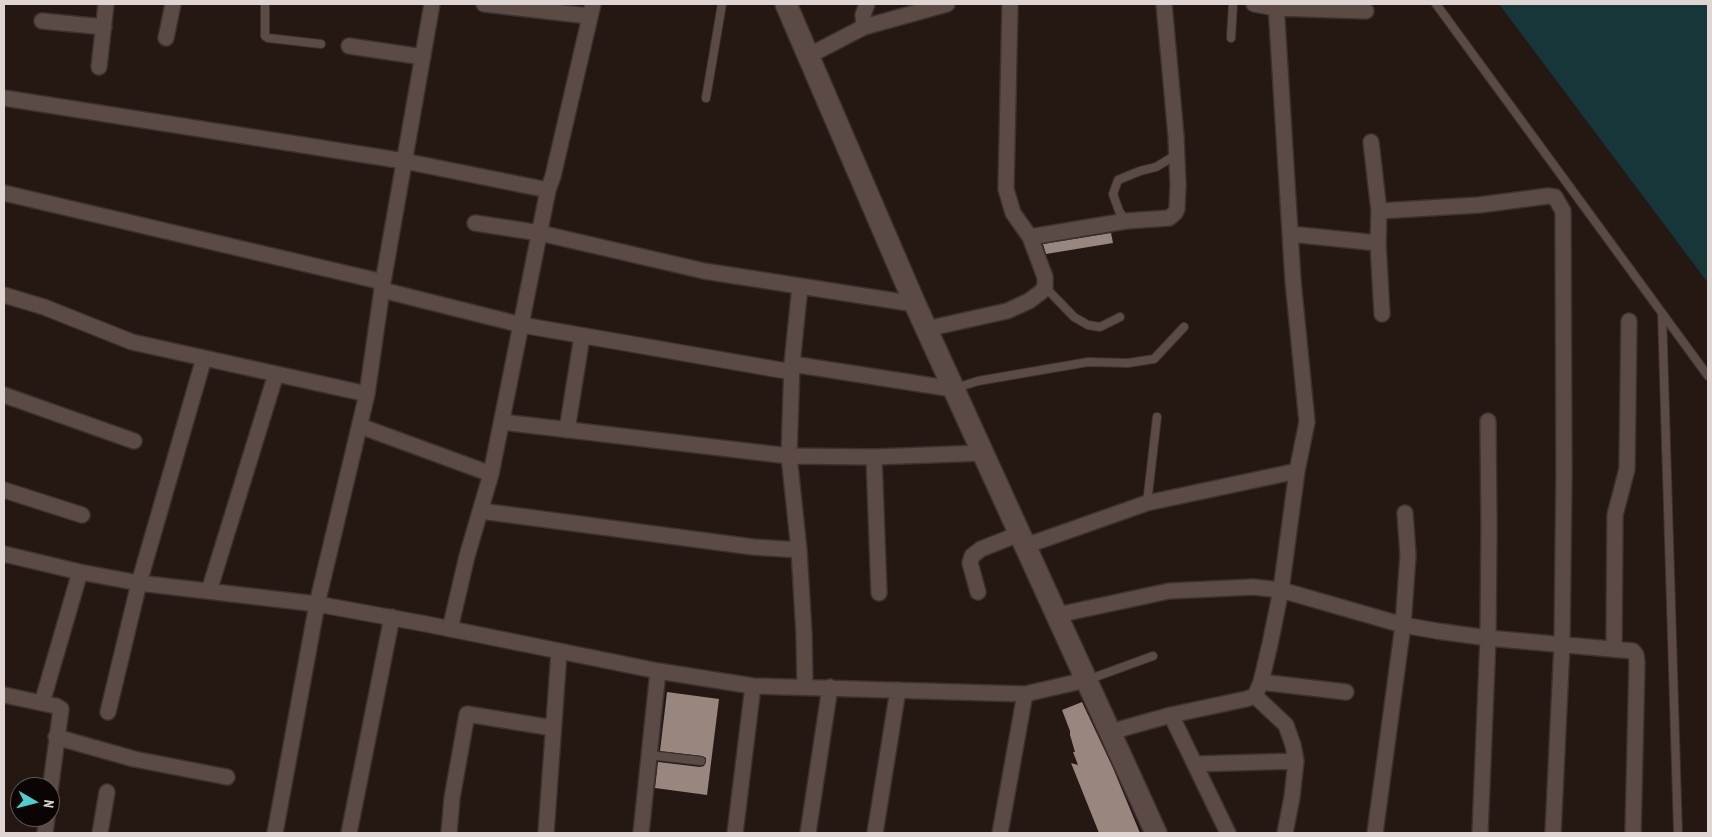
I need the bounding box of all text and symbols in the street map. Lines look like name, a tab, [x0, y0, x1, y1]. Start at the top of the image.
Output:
north arrow	[10, 777, 60, 827]
text: N	[39, 799, 58, 809]

